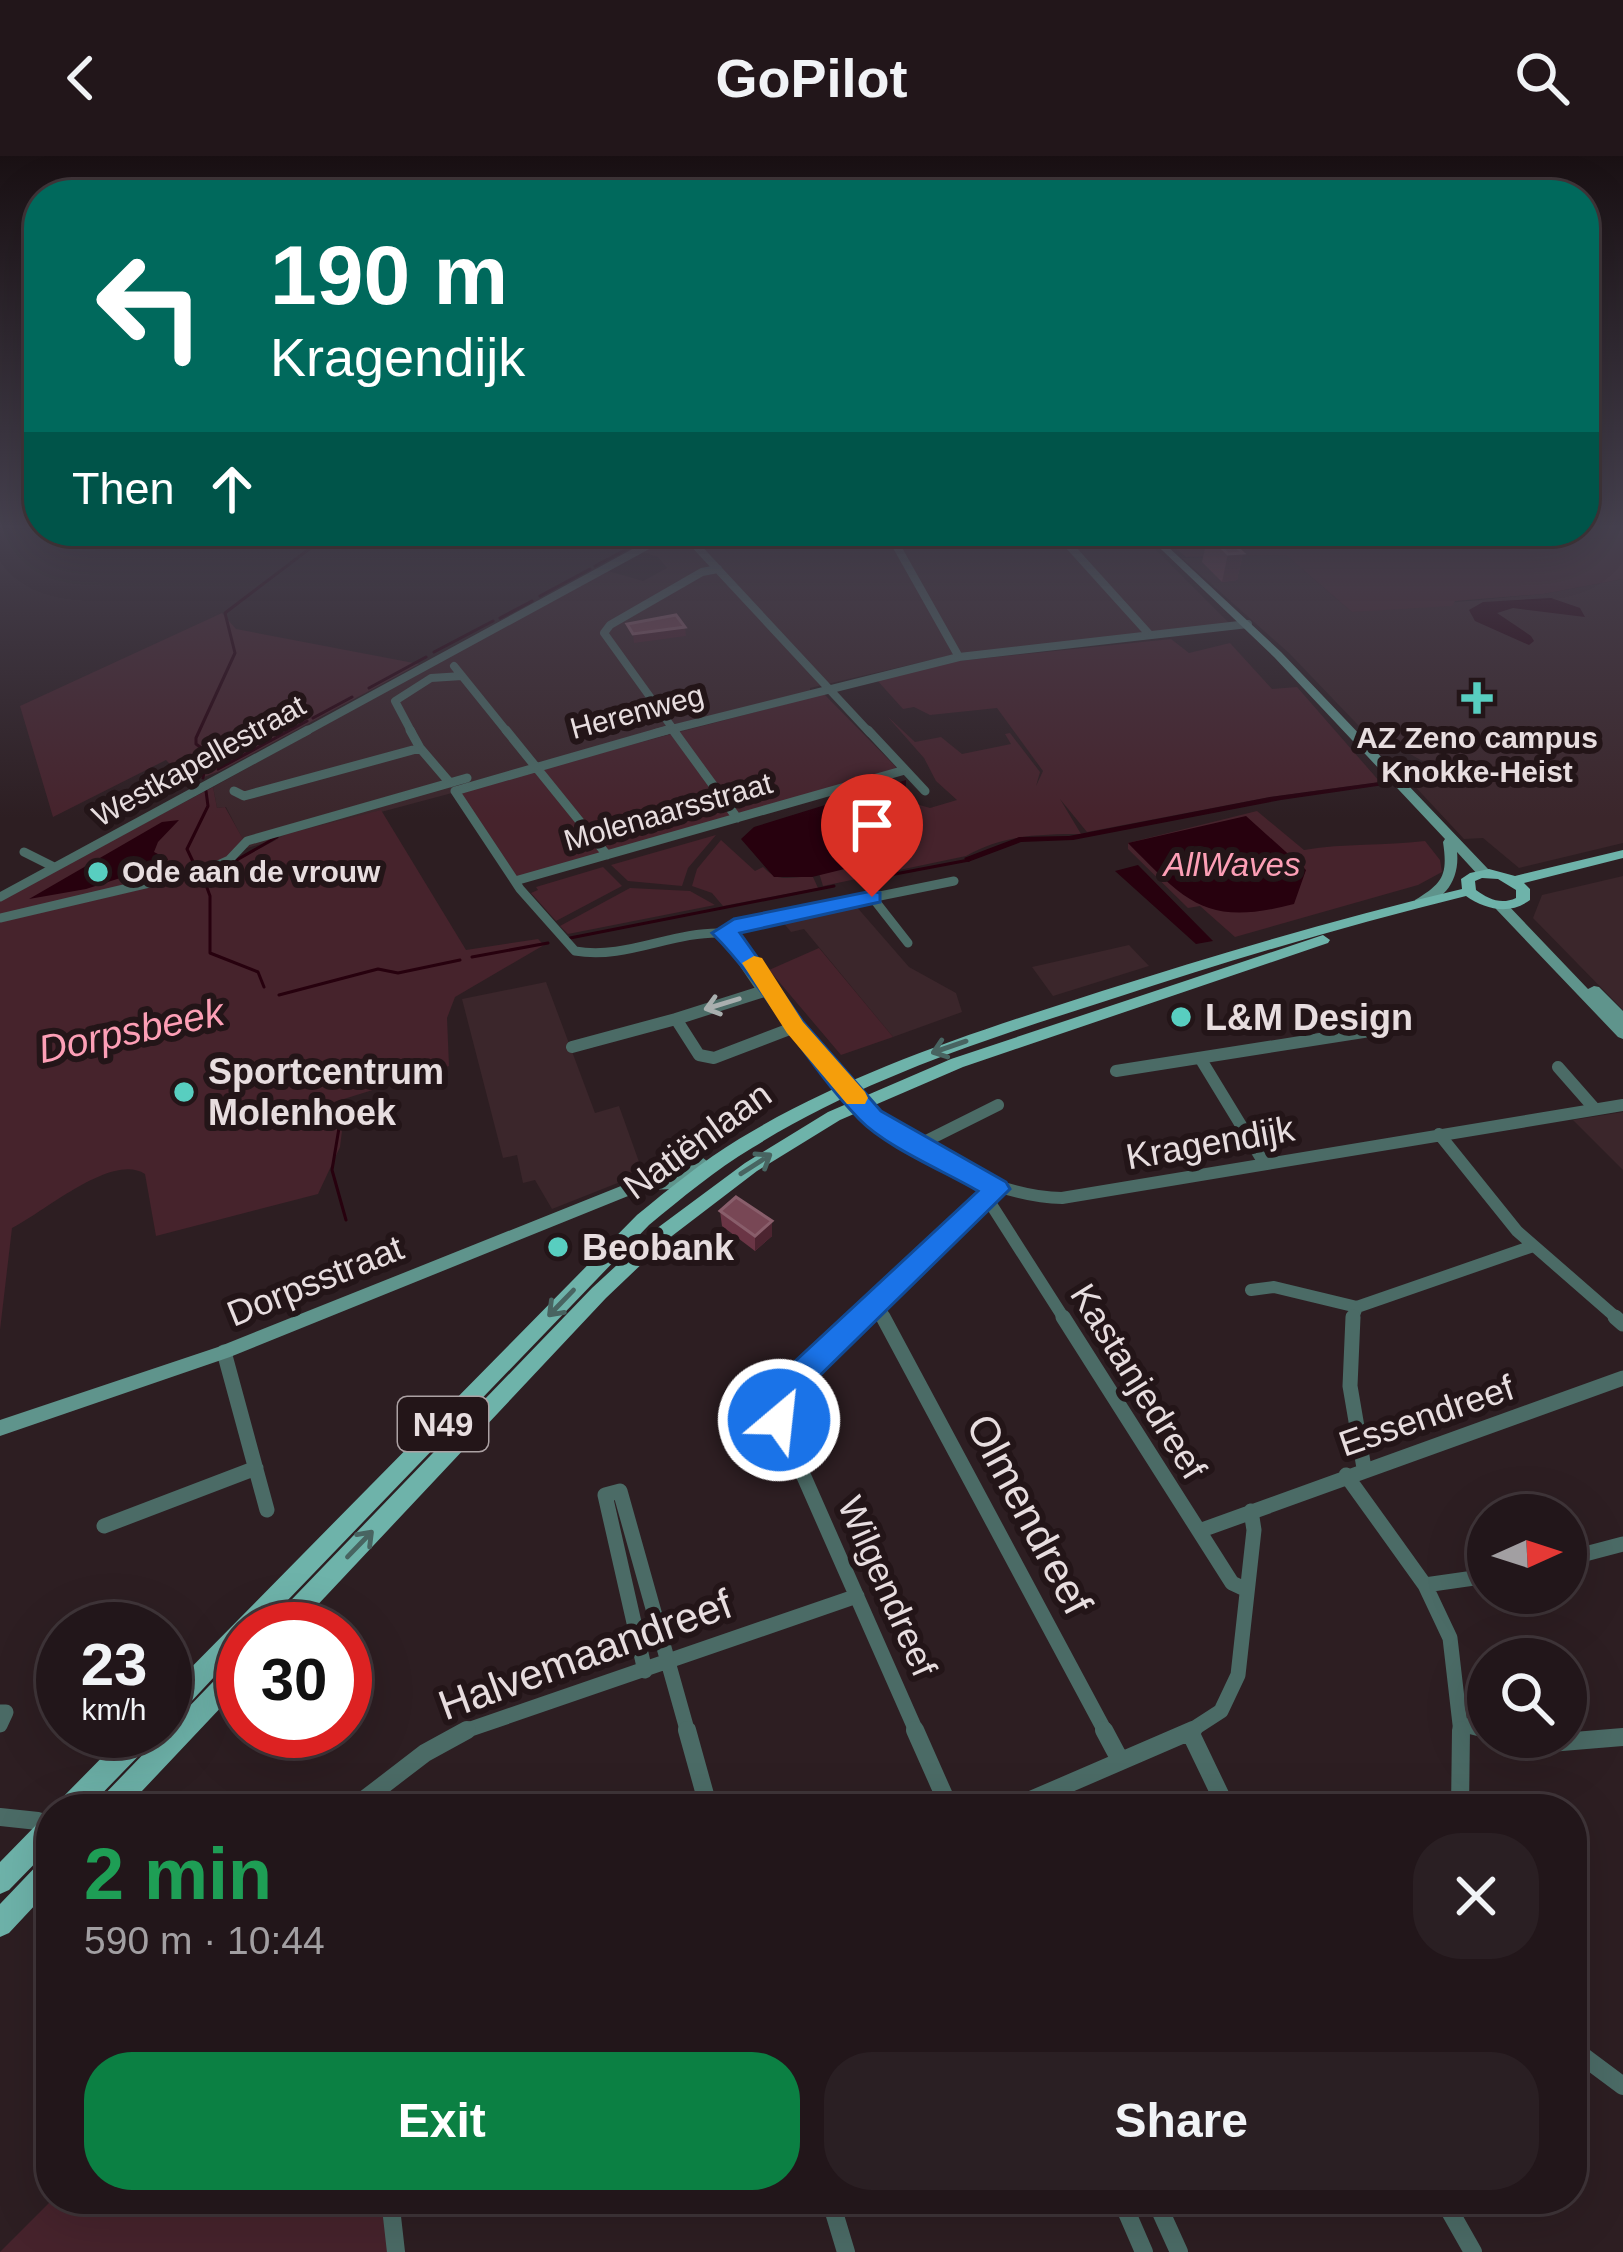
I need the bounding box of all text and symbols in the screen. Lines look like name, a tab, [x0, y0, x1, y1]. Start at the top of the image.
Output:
icon: back	[48, 45, 114, 111]
icon: search	[1509, 45, 1575, 111]
text: GoPilot	[716, 48, 907, 108]
icon: left	[72, 228, 228, 384]
text: 190 m	[270, 228, 508, 322]
text: Kragendijk	[270, 327, 525, 387]
icon: ahead	[199, 456, 265, 522]
text: Then	[72, 463, 175, 514]
street label: Herenweg	[567, 678, 707, 745]
marker: AZ Zeno campus Knokke-Heist	[1461, 682, 1493, 714]
street label: Westkapellestraat	[87, 688, 311, 833]
place label: AZ Zeno campus Knokke-Heist	[1356, 721, 1598, 788]
street label: Molenaarsstraat	[560, 766, 776, 857]
pin	[821, 774, 923, 897]
icon: arrive	[839, 792, 905, 858]
water label: AllWaves	[1162, 846, 1300, 883]
place label: Ode aan de vrouw	[122, 855, 381, 888]
marker: Ode aan de vrouw	[85, 859, 111, 885]
water label: Dorpsbeek	[34, 989, 230, 1071]
one-way arrow	[704, 995, 742, 1017]
place label: L&M Design	[1205, 997, 1413, 1038]
marker: L&M Design	[1168, 1004, 1194, 1030]
one-way arrow	[931, 1038, 968, 1059]
place label: Sportcentrum Molenhoek	[208, 1051, 444, 1133]
street label: Natiënlaan	[616, 1073, 779, 1208]
marker: Sportcentrum Molenhoek	[171, 1079, 197, 1105]
street label: Kragendijk	[1123, 1107, 1298, 1177]
one-way arrow	[739, 1152, 773, 1177]
street label: Dorpsstraat	[221, 1227, 409, 1334]
place label: Beobank	[582, 1227, 735, 1268]
marker: Beobank	[545, 1234, 571, 1260]
street label: Kastanjedreef	[1062, 1276, 1215, 1487]
one-way arrow	[547, 1288, 575, 1317]
position arrow	[716, 1357, 842, 1483]
street label: Essendreef	[1333, 1366, 1520, 1465]
road number: N49	[398, 1397, 488, 1451]
street label: Olmendreef	[957, 1406, 1102, 1622]
street label: Wilgendreef	[830, 1490, 946, 1683]
north arrow	[1467, 1494, 1587, 1614]
map controls	[1467, 1494, 1587, 1758]
one-way arrow	[345, 1530, 373, 1559]
street label: Halvemaandreef	[432, 1580, 738, 1729]
speed limit sign: 30	[216, 1602, 372, 1758]
text: 23	[81, 1631, 147, 1698]
button: search	[1467, 1638, 1587, 1758]
text: km/h	[81, 1693, 147, 1726]
button: close	[1413, 1833, 1539, 1959]
text: 2 min	[84, 1834, 272, 1914]
text: 590 m · 10:44	[84, 1919, 325, 1962]
button: Exit	[84, 2052, 800, 2190]
button: Share	[824, 2052, 1539, 2190]

